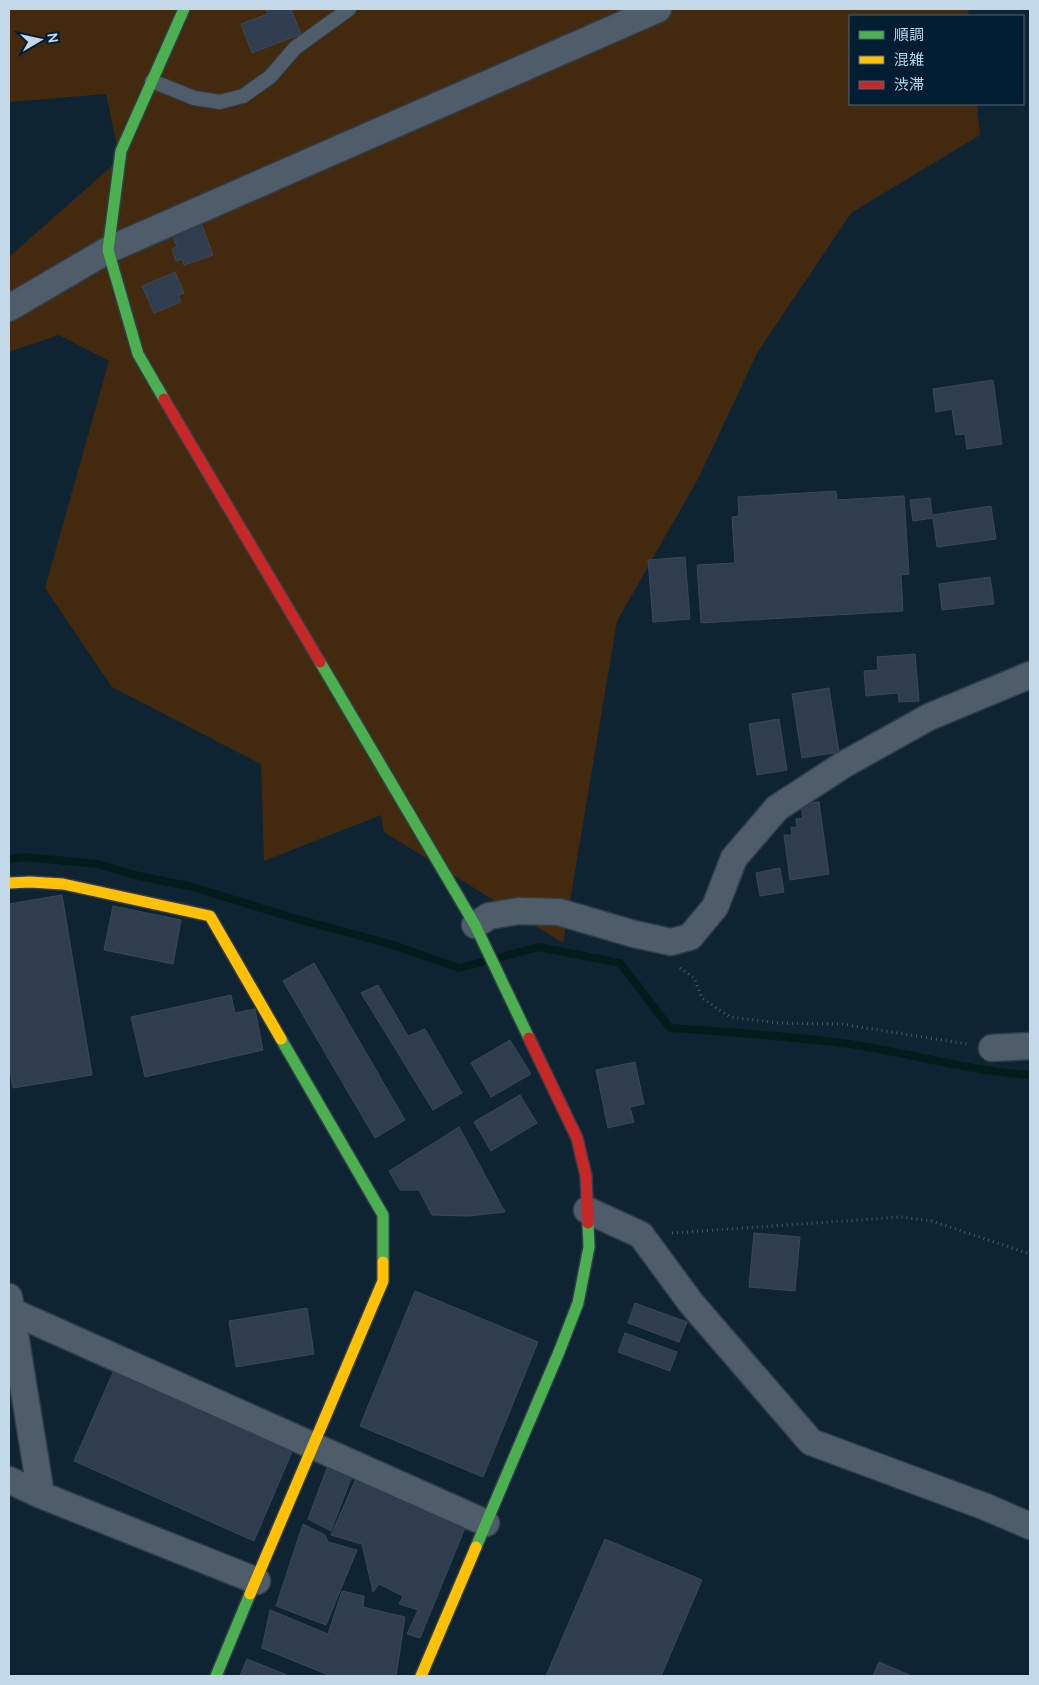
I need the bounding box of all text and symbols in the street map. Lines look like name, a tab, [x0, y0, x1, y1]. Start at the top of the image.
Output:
north arrow	[15, 15, 65, 65]
legend	[849, 15, 1024, 105]
text: 順調	[894, 26, 924, 44]
text: N	[43, 32, 63, 44]
text: 混雑	[894, 51, 924, 69]
text: 渋滞	[894, 76, 924, 94]

